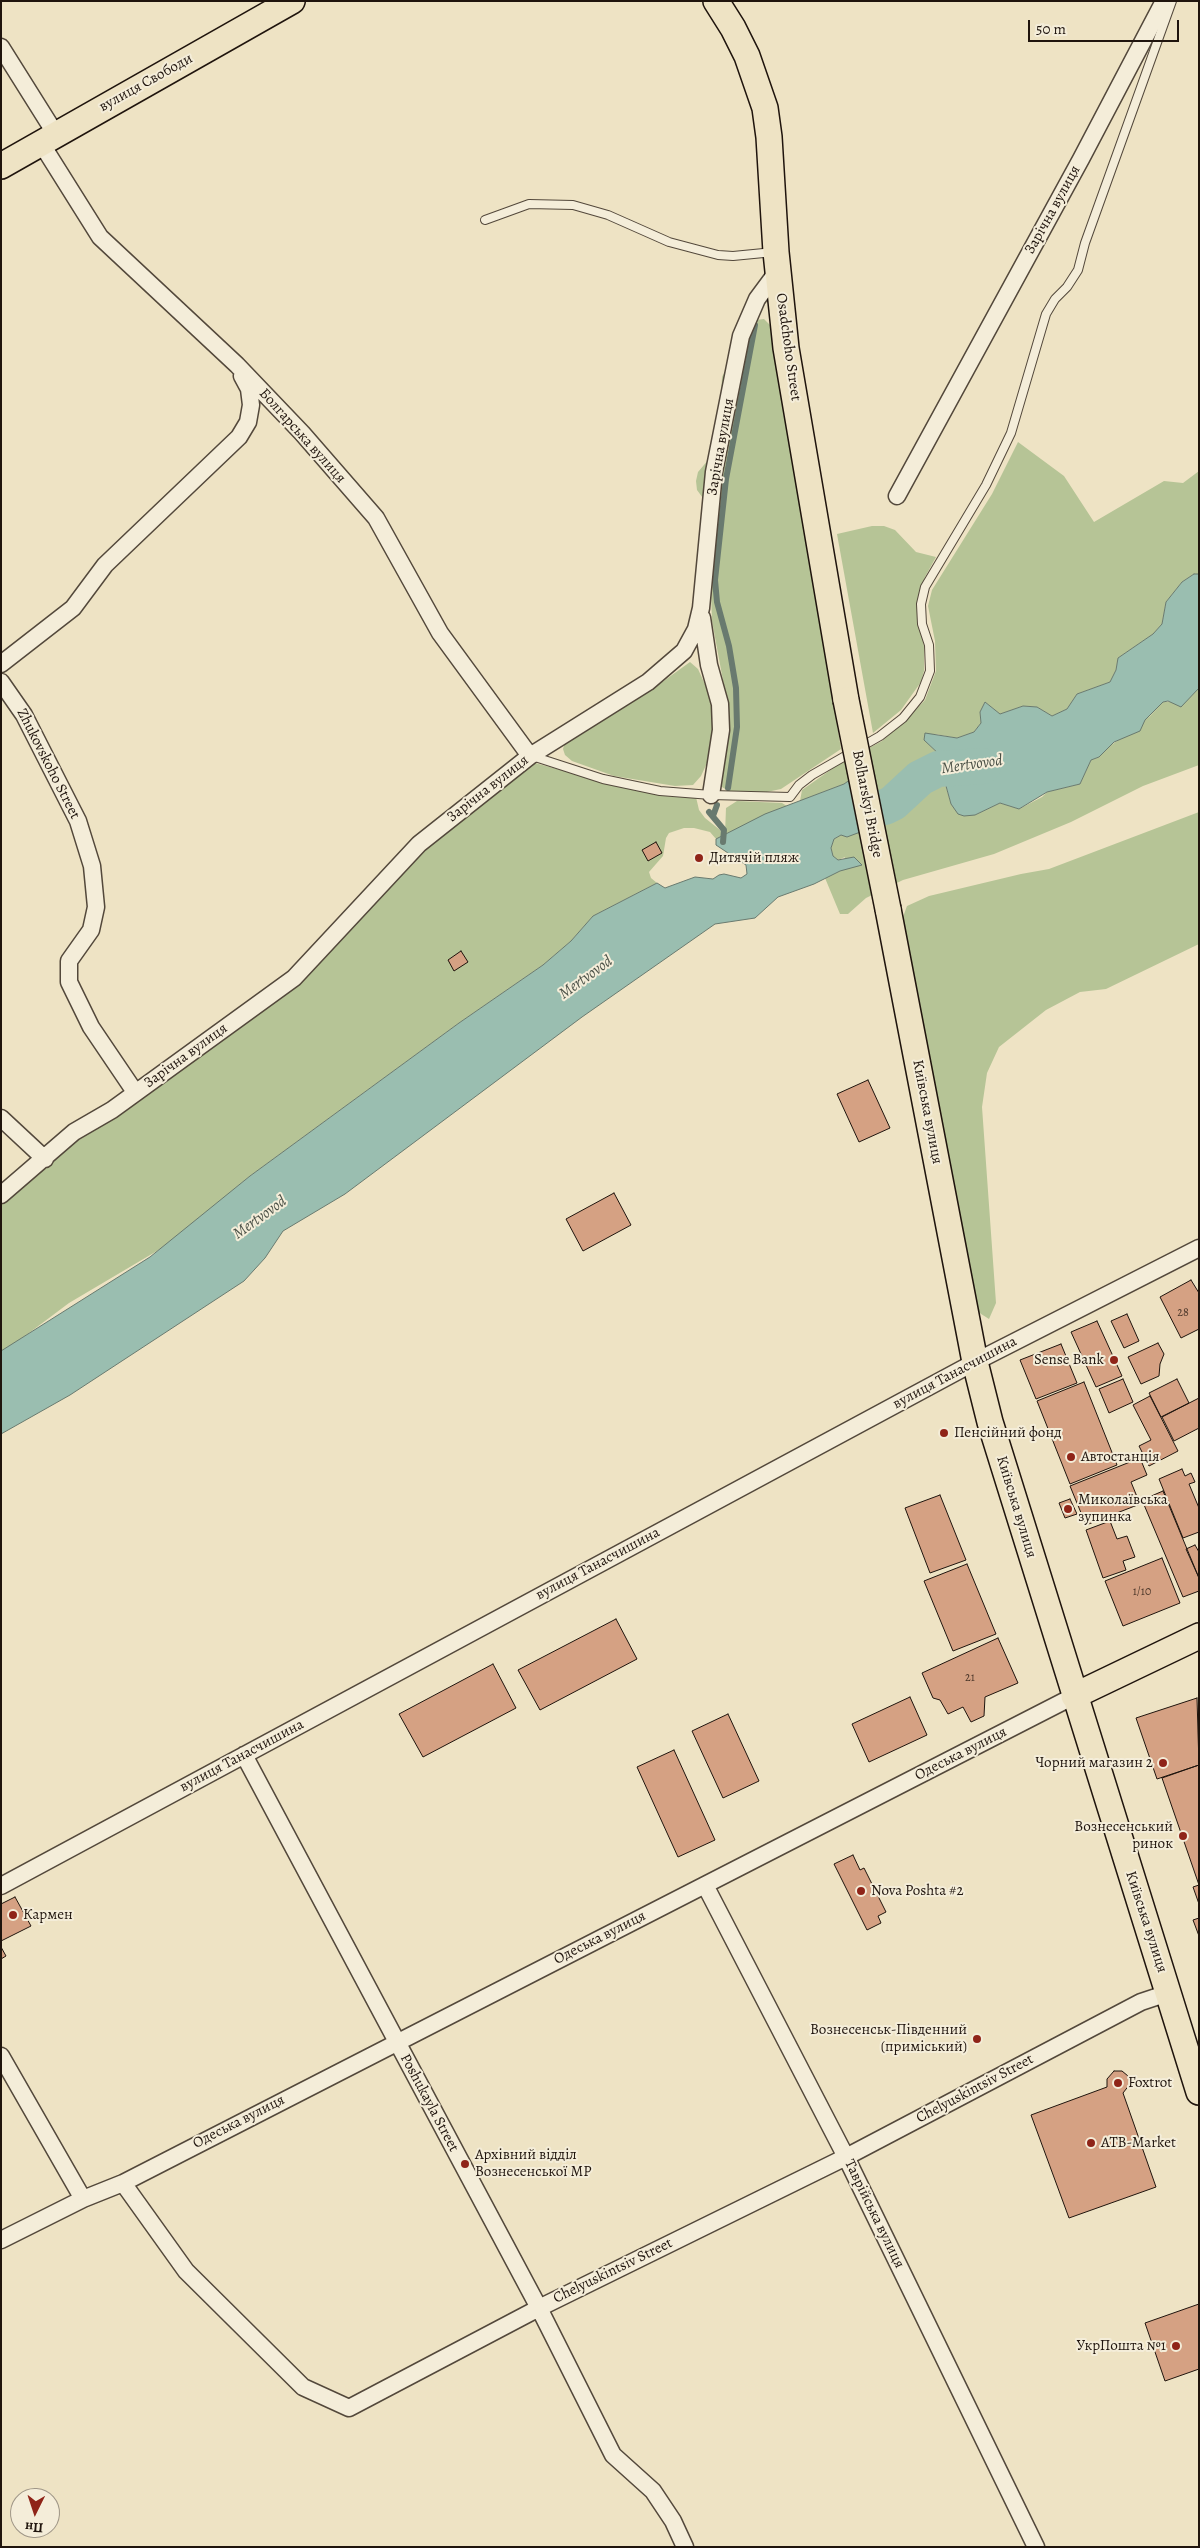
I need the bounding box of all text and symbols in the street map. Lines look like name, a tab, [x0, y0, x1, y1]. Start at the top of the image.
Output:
scale bar	[1030, 10, 1181, 42]
text: 50 m	[1036, 19, 1066, 39]
street label: вулиця Свободи	[96, 50, 196, 116]
street label: Зарічна вулиця	[1021, 163, 1085, 257]
street label: Osadchoho Street	[772, 292, 804, 402]
street label: Болгарська вулиця	[255, 385, 349, 487]
street label: Зарічна вулиця	[704, 397, 738, 497]
street label: Zhukovskoho Street	[12, 706, 84, 822]
street label: Bolharskyi Bridge	[848, 749, 886, 859]
water label: Mertvovod	[940, 751, 1004, 779]
street label: Зарічна вулиця	[444, 752, 532, 826]
place label: Дитячій пляж	[709, 849, 799, 867]
marker: Дитячій пляж	[693, 852, 705, 864]
water label: Mertvovod	[555, 952, 617, 1004]
street label: Зарічна вулиця	[141, 1020, 231, 1092]
street label: Київська вулиця	[908, 1058, 946, 1166]
water label: Mertvovod	[229, 1192, 291, 1244]
house number: 28	[1177, 1306, 1189, 1320]
street label: вулиця Танасчишина	[890, 1333, 1020, 1413]
place label: Sense Bank	[1034, 1351, 1104, 1369]
marker: Sense Bank	[1108, 1354, 1120, 1366]
place label: Пенсійний фонд	[954, 1424, 1062, 1442]
marker: Пенсійний фонд	[938, 1427, 950, 1439]
place label: Автостанція	[1081, 1448, 1159, 1466]
marker: Автостанція	[1065, 1451, 1077, 1463]
street label: Київська вулиця	[992, 1454, 1040, 1560]
place label: Миколаївська зупинка	[1078, 1491, 1168, 1526]
marker: Миколаївська зупинка	[1062, 1503, 1074, 1515]
street label: вулиця Танасчишина	[533, 1524, 663, 1604]
house number: 1/10	[1133, 1585, 1151, 1599]
house number: 21	[965, 1671, 975, 1685]
street label: вулиця Танасчишина	[177, 1716, 307, 1796]
street label: Одеська вулиця	[912, 1723, 1010, 1785]
place label: Чорний магазин 2	[1035, 1754, 1153, 1772]
marker: Чорний магазин 2	[1157, 1757, 1169, 1769]
place label: Вознесенський ринок	[1074, 1818, 1173, 1853]
marker: Вознесенський ринок	[1177, 1830, 1189, 1842]
street label: Київська вулиця	[1121, 1869, 1171, 1975]
place label: Nova Poshta #2	[871, 1882, 964, 1900]
marker: Nova Poshta #2	[855, 1885, 867, 1897]
place label: Кармен	[23, 1906, 73, 1924]
street label: Одеська вулиця	[551, 1907, 649, 1969]
marker: Кармен	[7, 1909, 19, 1921]
place label: Вознесенськ-Південний (приміський)	[810, 2021, 967, 2056]
marker: Вознесенськ-Південний (приміський)	[971, 2033, 983, 2045]
street label: Chelyuskintsiv Street	[913, 2050, 1037, 2128]
street label: Poshukayla Street	[396, 2051, 462, 2155]
place label: Foxtrot	[1128, 2074, 1172, 2092]
marker: Foxtrot	[1112, 2077, 1124, 2089]
street label: Одеська вулиця	[190, 2091, 288, 2153]
place label: ATB-Market	[1101, 2134, 1176, 2152]
marker: ATB-Market	[1085, 2137, 1097, 2149]
place label: Архівний відділ Вознесенської МР	[475, 2146, 592, 2181]
street label: Таврійська вулиця	[840, 2157, 908, 2271]
marker: Архівний відділ Вознесенської МР	[459, 2158, 471, 2170]
street label: Chelyuskintsiv Street	[551, 2234, 675, 2308]
place label: УкрПошта №1	[1076, 2337, 1166, 2355]
marker: УкрПошта №1	[1170, 2340, 1182, 2352]
north arrow	[10, 2488, 60, 2538]
text: Пн	[24, 2517, 44, 2538]

